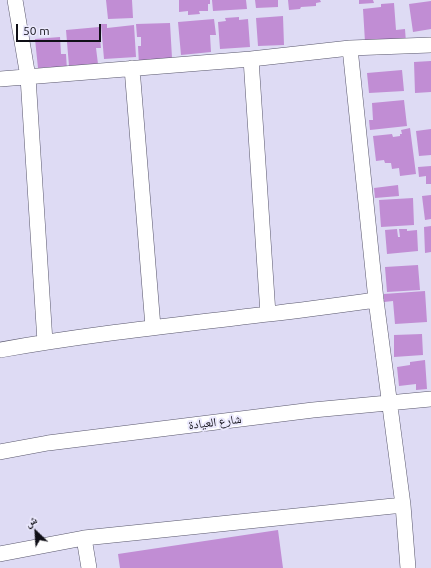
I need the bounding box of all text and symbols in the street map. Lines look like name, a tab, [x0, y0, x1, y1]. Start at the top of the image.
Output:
scale bar	[18, 16, 103, 42]
text: 50 m	[23, 24, 50, 37]
street label: شارع العيادة	[188, 412, 242, 432]
north arrow	[16, 512, 56, 552]
text: ش	[23, 513, 39, 529]

